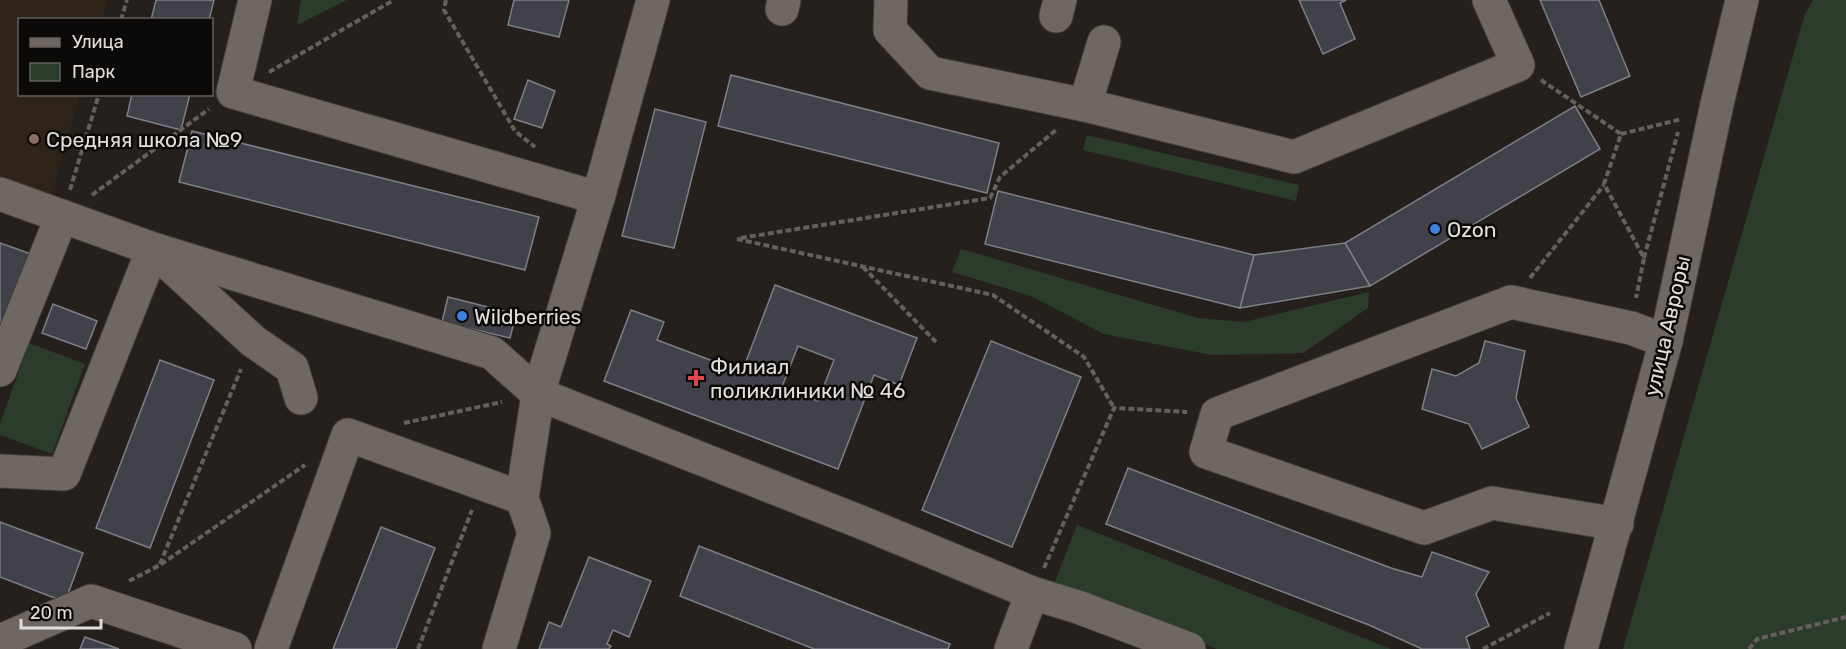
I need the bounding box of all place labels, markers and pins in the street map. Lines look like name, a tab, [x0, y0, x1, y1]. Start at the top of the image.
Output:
place label: Средняя школа №9	[46, 127, 243, 152]
marker: Средняя школа №9	[27, 132, 41, 146]
place label: Ozon	[1447, 217, 1497, 242]
marker: Ozon	[1428, 222, 1442, 236]
place label: Wildberries	[474, 304, 581, 329]
marker: Wildberries	[455, 309, 469, 323]
place label: Филиал поликлиники № 46	[710, 354, 905, 403]
marker: Филиал поликлиники № 46	[687, 369, 705, 387]

